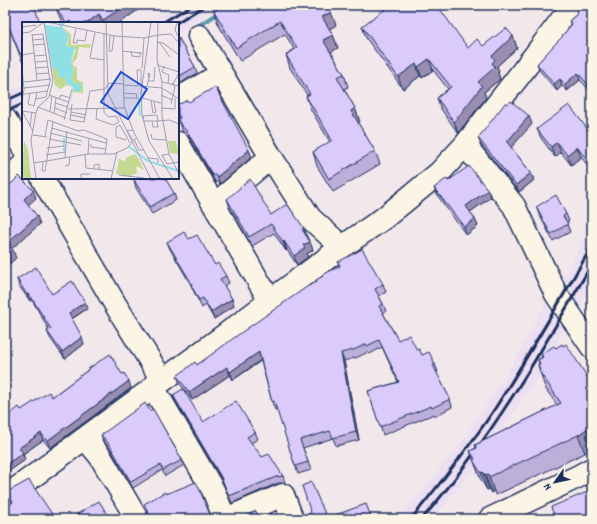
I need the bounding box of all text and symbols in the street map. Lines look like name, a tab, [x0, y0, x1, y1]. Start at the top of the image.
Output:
inset map	[22, 22, 179, 179]
north arrow	[535, 462, 575, 502]
text: N	[540, 479, 556, 493]

